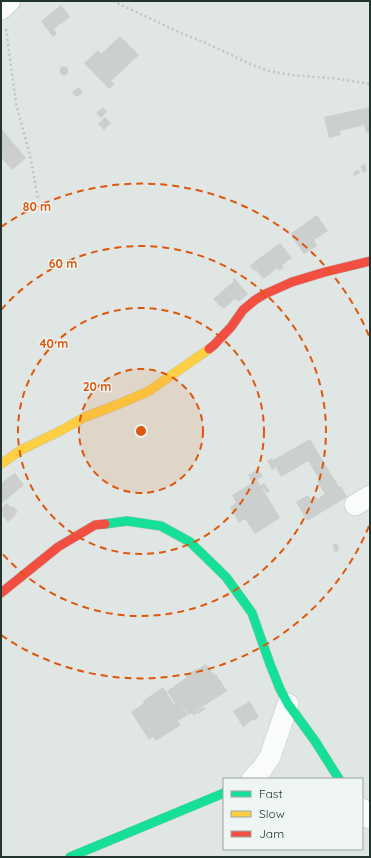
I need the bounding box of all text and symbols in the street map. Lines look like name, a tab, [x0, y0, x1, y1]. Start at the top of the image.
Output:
text: 80 m	[23, 199, 51, 214]
text: 60 m	[49, 256, 77, 271]
text: 40 m	[40, 336, 68, 351]
text: 20 m	[83, 379, 111, 394]
centre of rings	[134, 424, 148, 438]
legend	[223, 778, 363, 850]
text: Fast	[259, 786, 283, 801]
text: Slow	[259, 806, 285, 821]
text: Jam	[259, 826, 284, 841]

